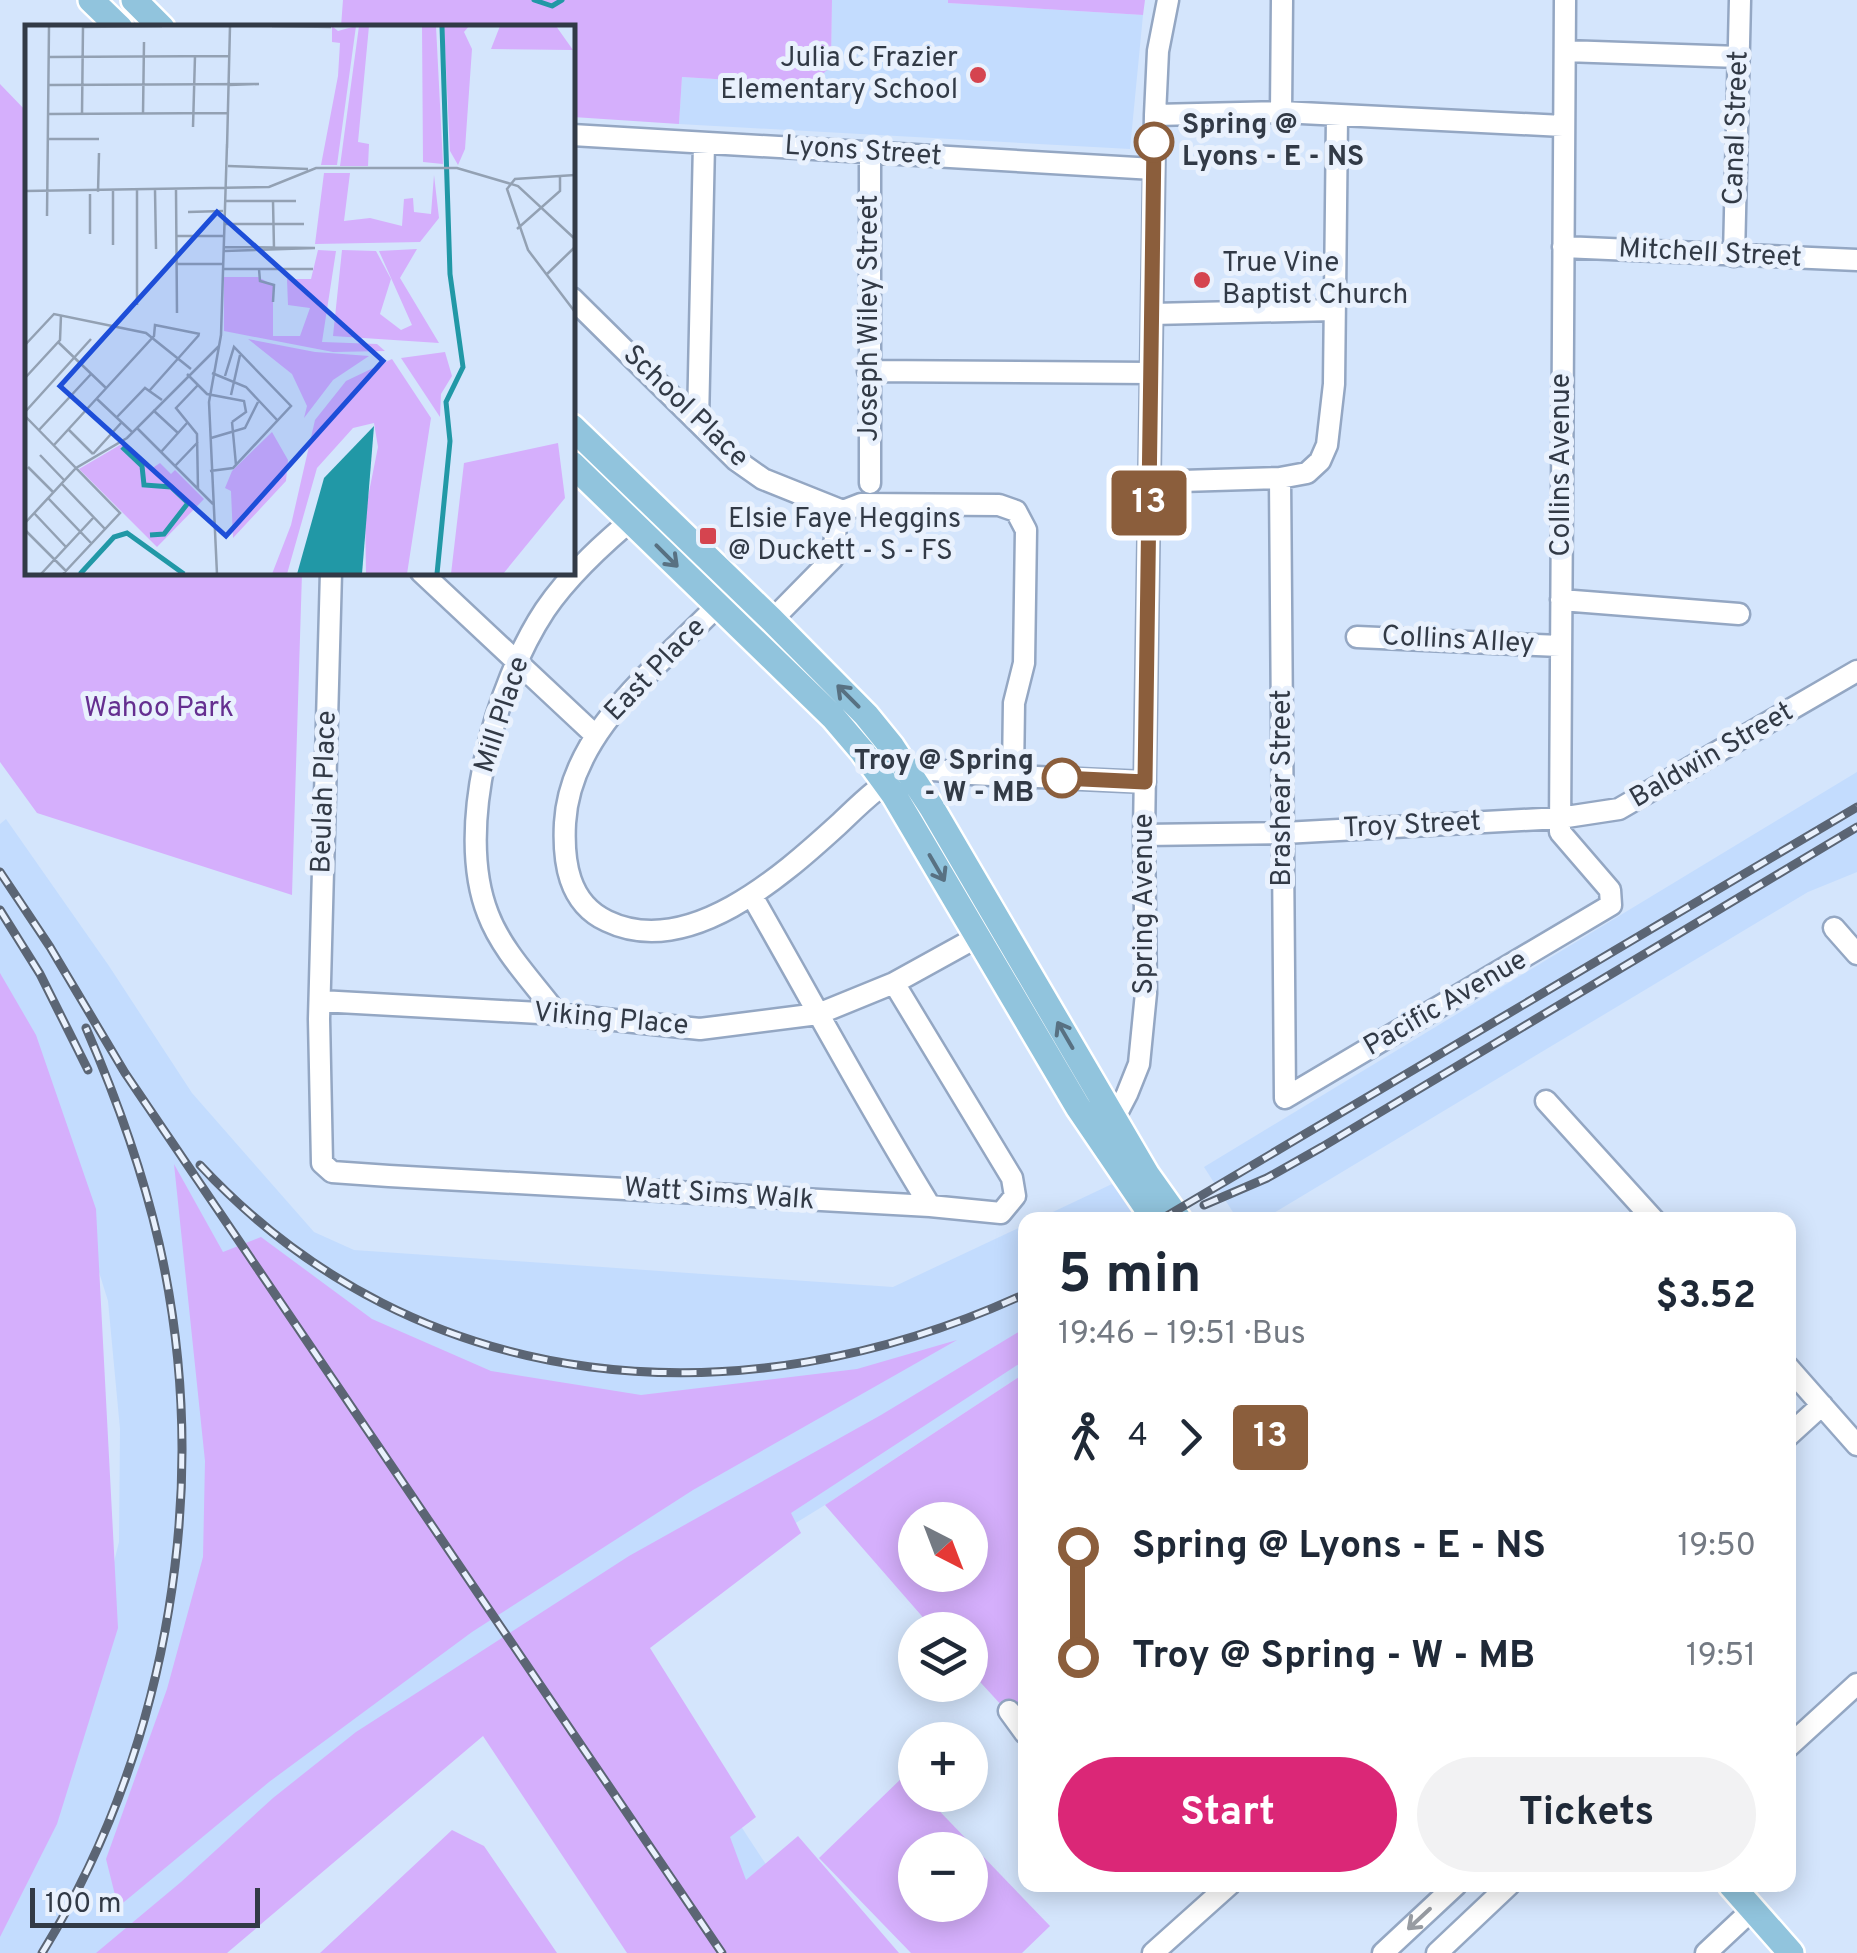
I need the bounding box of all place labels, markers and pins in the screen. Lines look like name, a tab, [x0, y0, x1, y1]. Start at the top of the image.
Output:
place label: Julia C Frazier Elementary School	[720, 41, 958, 109]
marker: Julia C Frazier Elementary School	[967, 64, 989, 86]
place label: Spring @ Lyons - E - NS	[1182, 108, 1364, 176]
marker: Spring @ Lyons - E - NS	[1135, 123, 1173, 161]
place label: True Vine Baptist Church	[1222, 246, 1408, 314]
marker: True Vine Baptist Church	[1191, 269, 1213, 291]
place label: Elsie Faye Heggins @ Duckett - S - FS	[728, 502, 961, 570]
marker: Elsie Faye Heggins @ Duckett - S - FS	[697, 525, 719, 547]
place label: Troy @ Spring - W - MB	[854, 744, 1034, 812]
marker: Troy @ Spring - W - MB	[1043, 759, 1081, 797]

